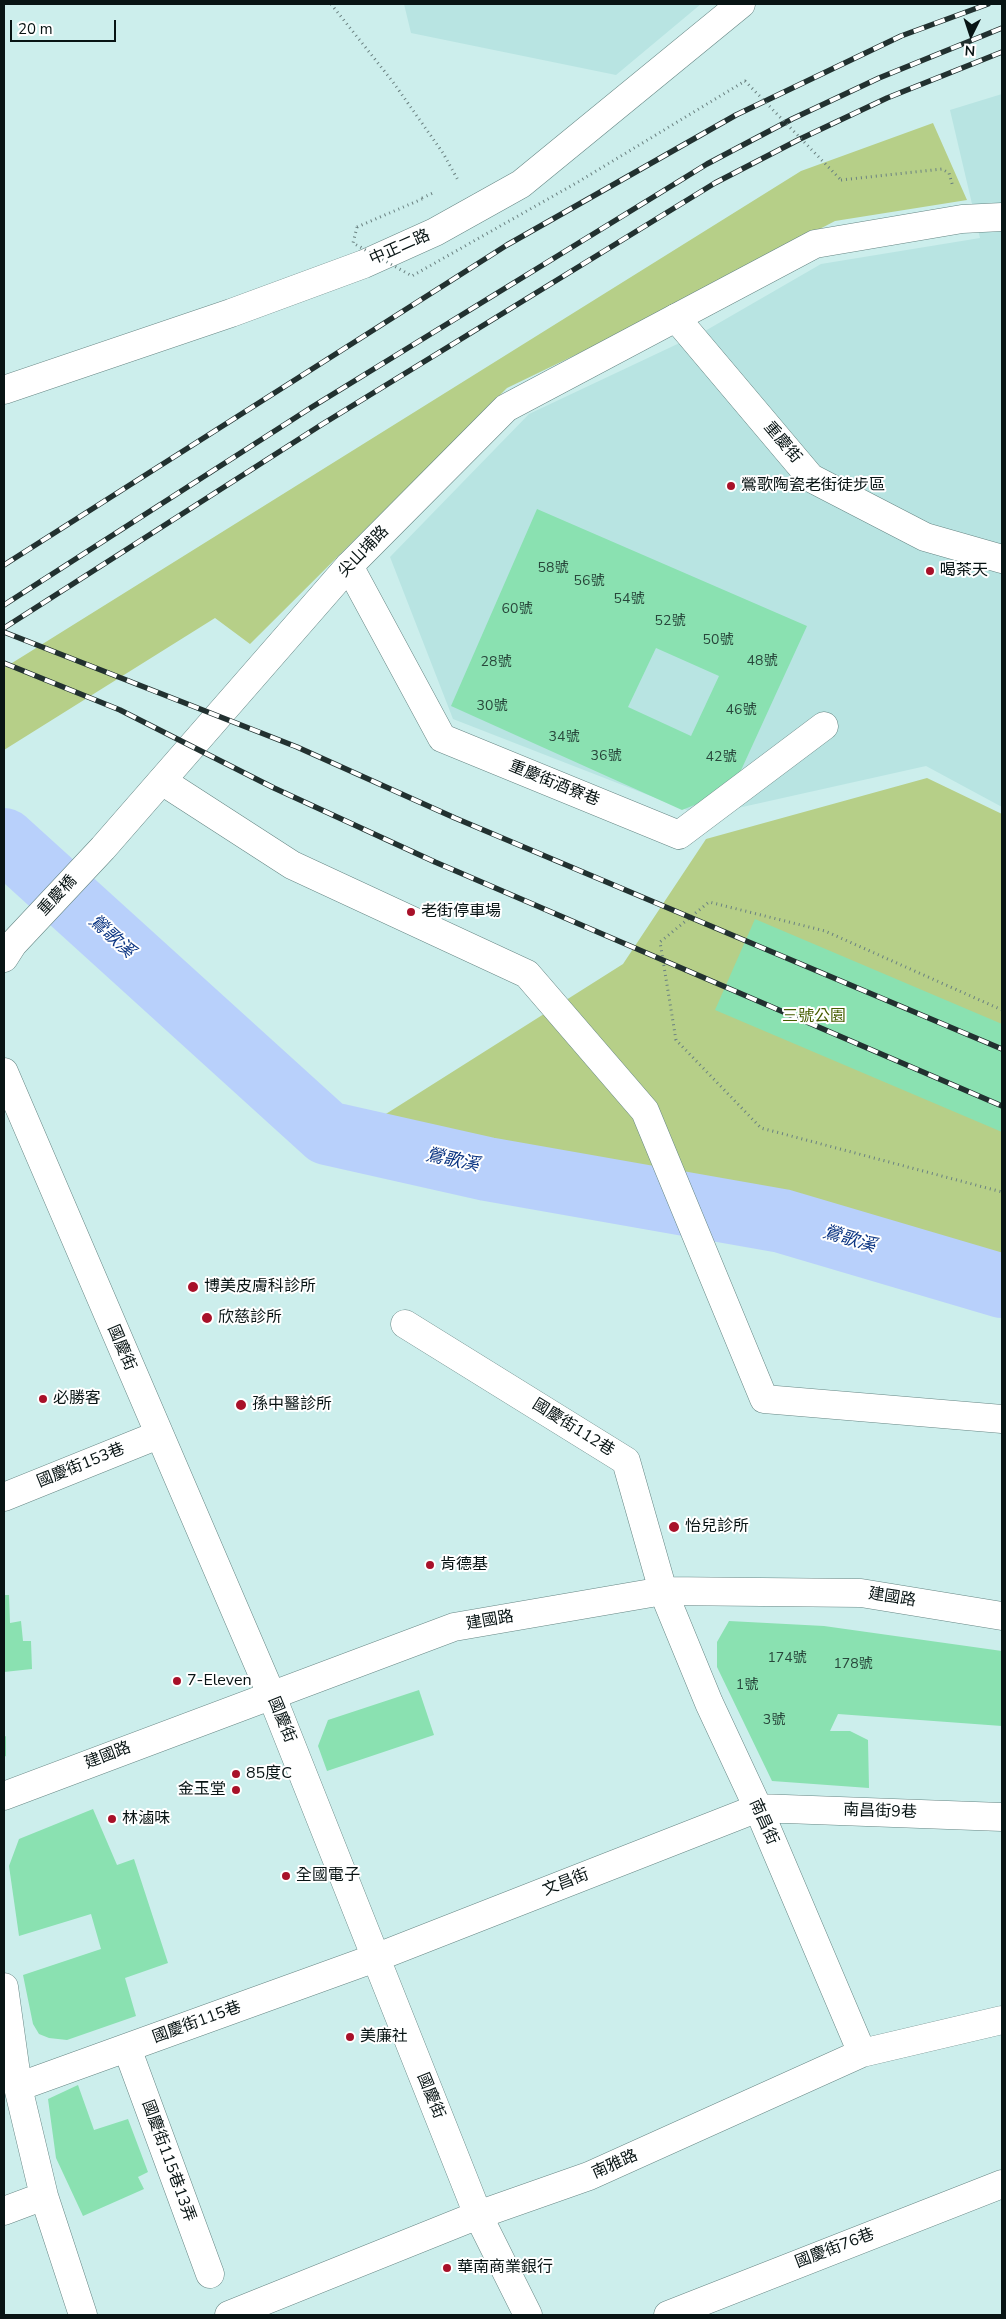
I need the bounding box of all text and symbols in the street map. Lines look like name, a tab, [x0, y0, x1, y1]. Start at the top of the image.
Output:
scale bar	[12, 10, 119, 42]
north arrow	[946, 10, 996, 60]
text: 20 m	[18, 19, 53, 39]
text: N	[964, 41, 976, 60]
street label: 中正二路	[367, 226, 433, 270]
street label: 重慶街	[759, 418, 805, 468]
place label: 鶯歌陶瓷老街徒步區	[741, 476, 885, 496]
marker: 鶯歌陶瓷老街徒步區	[725, 480, 737, 492]
street label: 尖山埔路	[335, 522, 393, 582]
house number: 58號	[538, 561, 568, 577]
place label: 喝茶天	[940, 561, 988, 581]
marker: 喝茶天	[924, 565, 936, 577]
house number: 56號	[574, 574, 604, 590]
house number: 54號	[614, 592, 644, 608]
house number: 60號	[502, 602, 532, 618]
house number: 52號	[655, 614, 685, 630]
house number: 50號	[703, 633, 733, 649]
house number: 48號	[747, 654, 777, 670]
house number: 28號	[481, 655, 511, 671]
house number: 30號	[477, 699, 507, 715]
house number: 46號	[726, 703, 756, 719]
house number: 34號	[549, 730, 579, 746]
house number: 36號	[591, 749, 621, 765]
house number: 42號	[706, 750, 736, 766]
street label: 重慶街酒寮巷	[506, 757, 602, 811]
street label: 重慶橋	[35, 872, 81, 920]
place label: 老街停車場	[421, 902, 501, 922]
marker: 老街停車場	[405, 906, 417, 918]
water label: 鶯歌溪	[84, 911, 138, 963]
park label: 三號公園	[782, 1007, 846, 1027]
water label: 鶯歌溪	[423, 1145, 481, 1177]
water label: 鶯歌溪	[820, 1222, 878, 1258]
place label: 博美皮膚科診所	[204, 1277, 316, 1297]
marker: 博美皮膚科診所	[186, 1280, 200, 1294]
place label: 欣慈診所	[218, 1308, 282, 1328]
marker: 欣慈診所	[200, 1311, 214, 1325]
street label: 國慶街	[103, 1322, 139, 1374]
place label: 必勝客	[53, 1389, 101, 1409]
marker: 必勝客	[37, 1393, 49, 1405]
place label: 孫中醫診所	[252, 1395, 332, 1415]
street label: 國慶街112巷	[529, 1395, 617, 1461]
marker: 孫中醫診所	[234, 1398, 248, 1412]
street label: 國慶街153巷	[34, 1440, 128, 1492]
place label: 怡兒診所	[685, 1517, 749, 1537]
marker: 怡兒診所	[667, 1520, 681, 1534]
place label: 肯德基	[440, 1555, 488, 1575]
marker: 肯德基	[424, 1559, 436, 1571]
street label: 建國路	[867, 1585, 917, 1611]
street label: 建國路	[465, 1607, 515, 1635]
house number: 174號	[767, 1651, 807, 1667]
house number: 178號	[833, 1657, 873, 1673]
place label: 7-Eleven	[187, 1671, 251, 1691]
marker: 7-Eleven	[171, 1675, 183, 1687]
house number: 1號	[736, 1678, 758, 1694]
street label: 國慶街	[263, 1694, 299, 1746]
house number: 3號	[763, 1713, 785, 1729]
street label: 建國路	[82, 1738, 134, 1774]
place label: 85度C	[246, 1764, 292, 1784]
marker: 85度C	[230, 1768, 242, 1780]
place label: 金玉堂	[178, 1780, 226, 1800]
marker: 金玉堂	[230, 1784, 242, 1796]
street label: 南昌街	[744, 1796, 782, 1848]
street label: 南昌街9巷	[843, 1801, 917, 1823]
place label: 林滷味	[122, 1809, 170, 1829]
marker: 林滷味	[106, 1813, 118, 1825]
street label: 文昌街	[540, 1865, 592, 1901]
place label: 全國電子	[296, 1866, 360, 1886]
marker: 全國電子	[280, 1870, 292, 1882]
street label: 國慶街115巷	[150, 1998, 244, 2048]
place label: 美廉社	[360, 2027, 408, 2047]
marker: 美廉社	[344, 2031, 356, 2043]
street label: 國慶街	[412, 2070, 448, 2122]
street label: 國慶街115巷13弄	[137, 2098, 199, 2224]
street label: 南雅路	[589, 2146, 641, 2184]
street label: 國慶街76巷	[793, 2225, 877, 2273]
place label: 華南商業銀行	[457, 2258, 553, 2278]
marker: 華南商業銀行	[441, 2262, 453, 2274]

